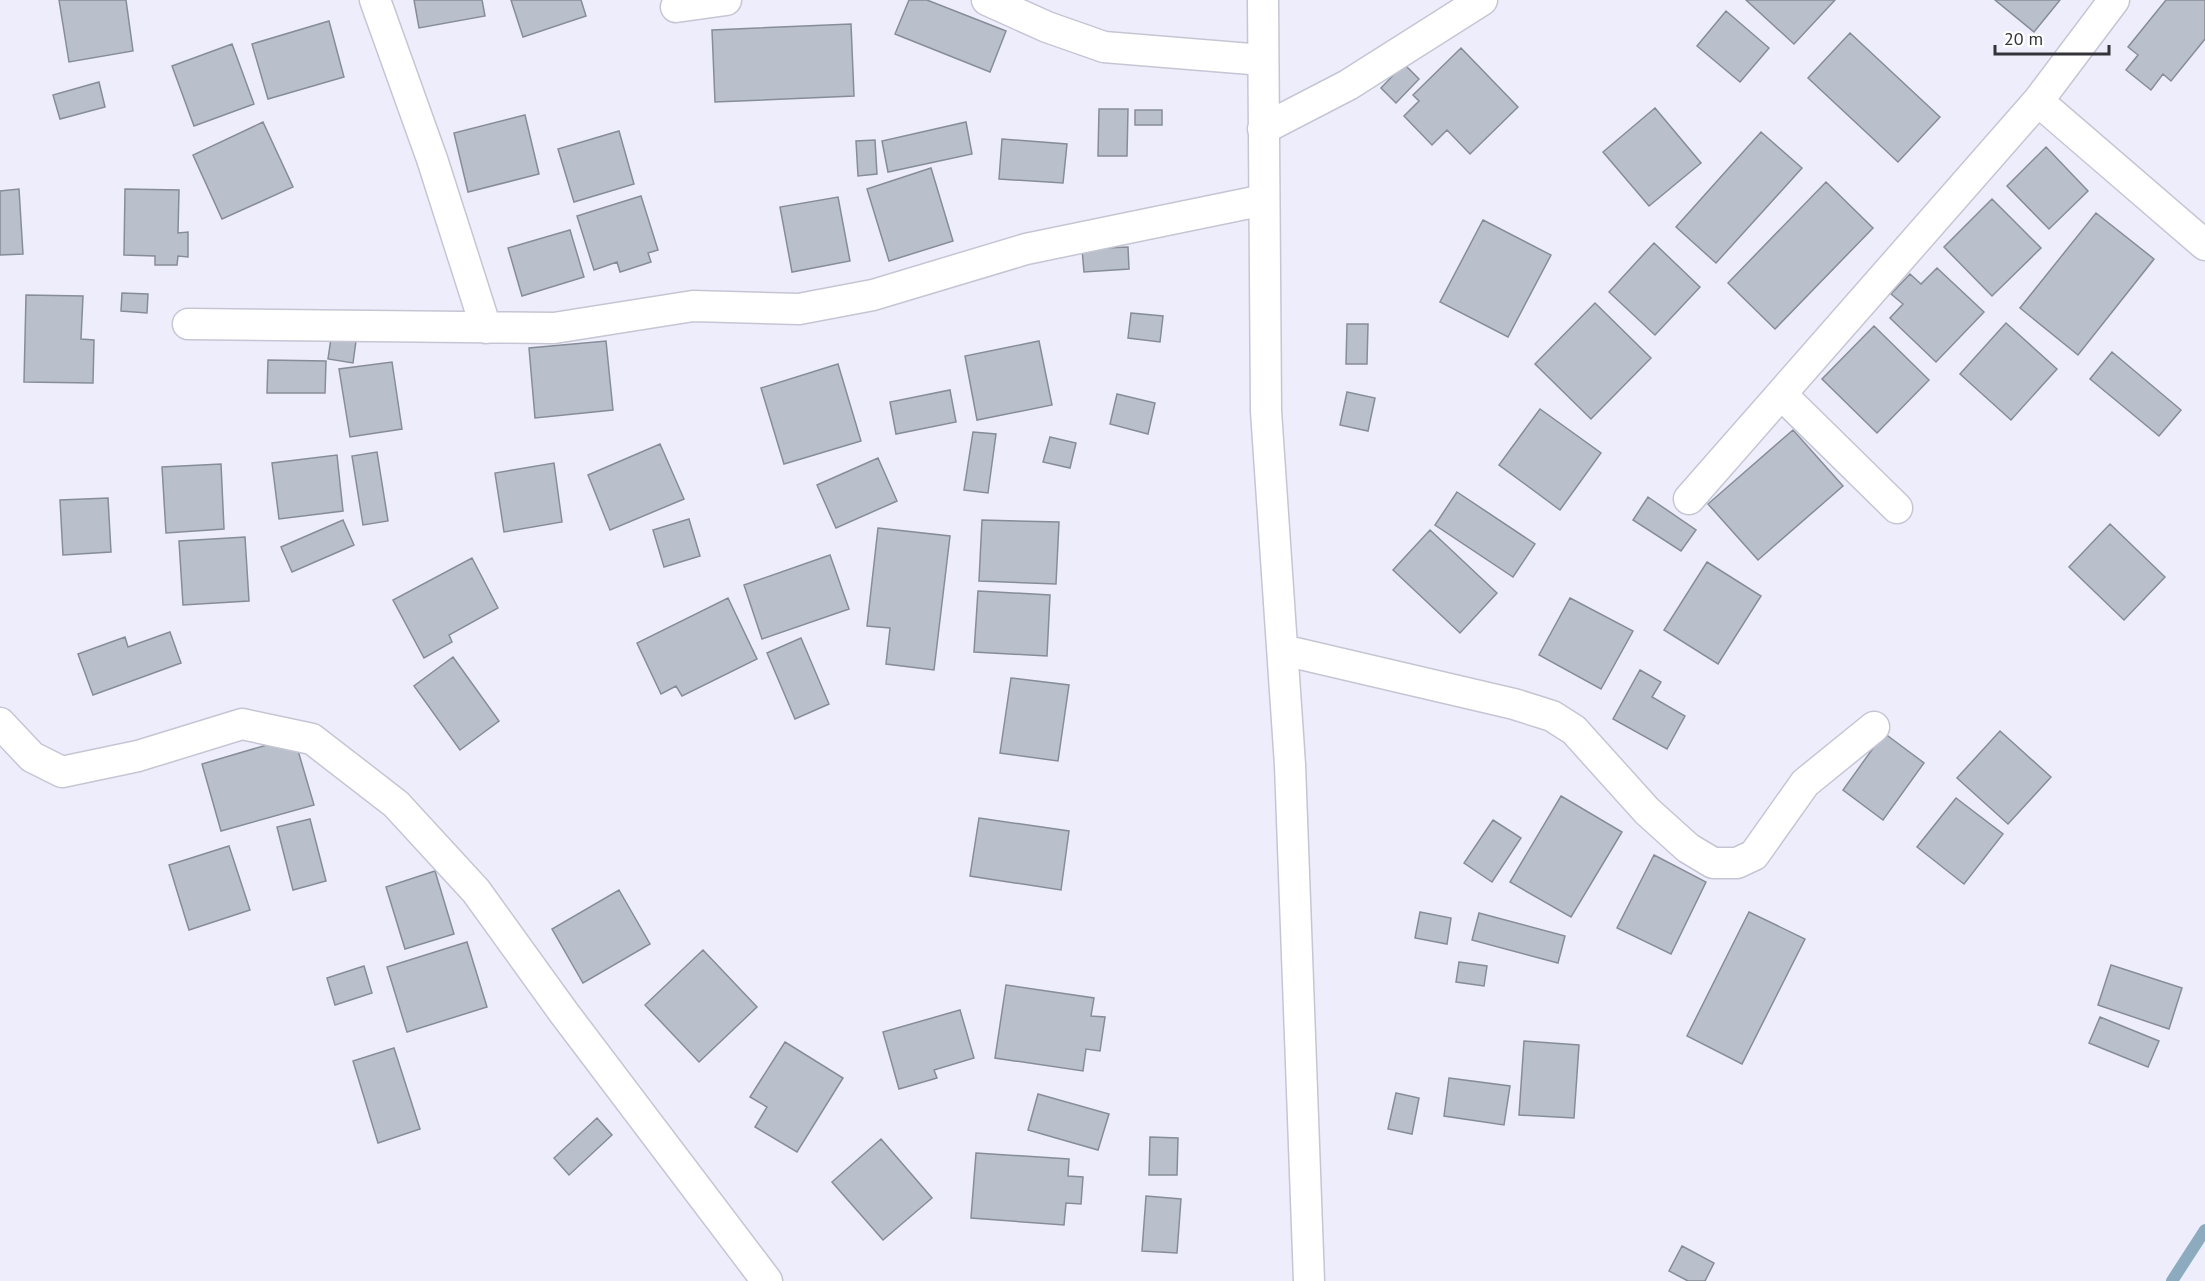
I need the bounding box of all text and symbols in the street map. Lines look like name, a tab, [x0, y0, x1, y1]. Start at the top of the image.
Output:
scale bar	[1995, 18, 2109, 56]
text: 20 m	[2004, 27, 2043, 50]

